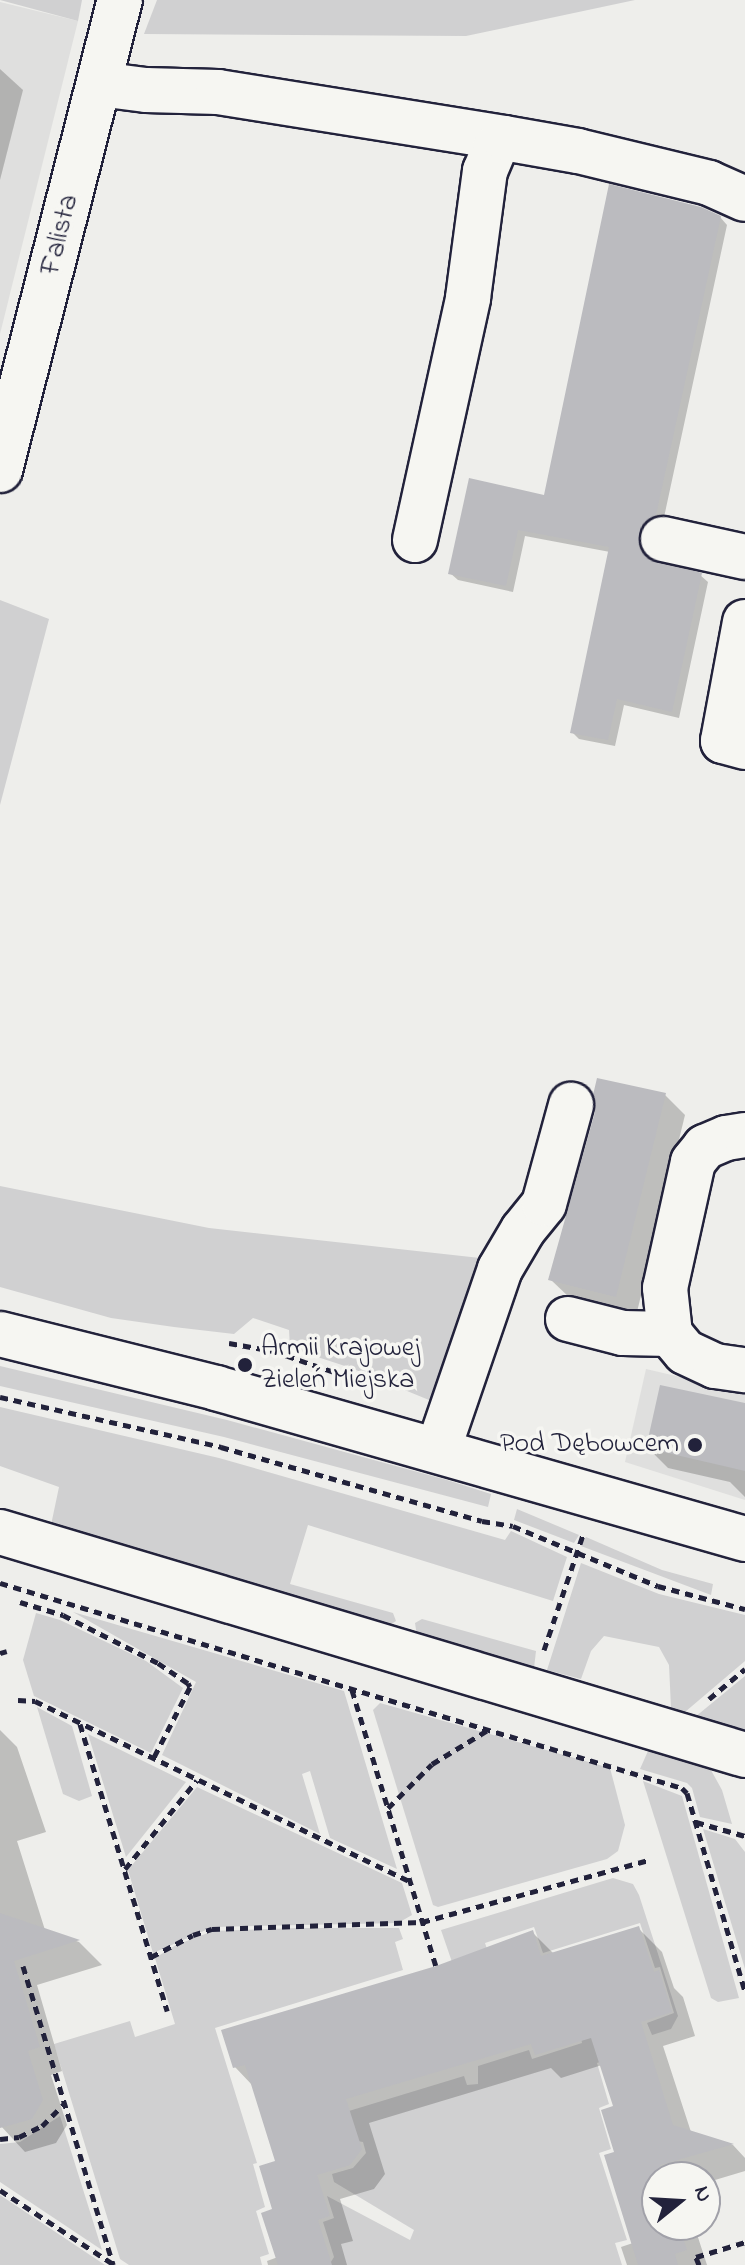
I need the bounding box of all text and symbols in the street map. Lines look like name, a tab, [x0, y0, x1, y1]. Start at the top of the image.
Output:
street label: Falista	[35, 191, 87, 279]
place label: Armii Krajowej Zieleń Miejska	[261, 1332, 420, 1398]
marker: Armii Krajowej Zieleń Miejska	[236, 1356, 254, 1374]
place label: Pod Dębowcem	[500, 1428, 679, 1462]
marker: Pod Dębowcem	[686, 1436, 704, 1454]
north arrow	[641, 2161, 721, 2241]
text: N	[684, 2182, 719, 2206]

